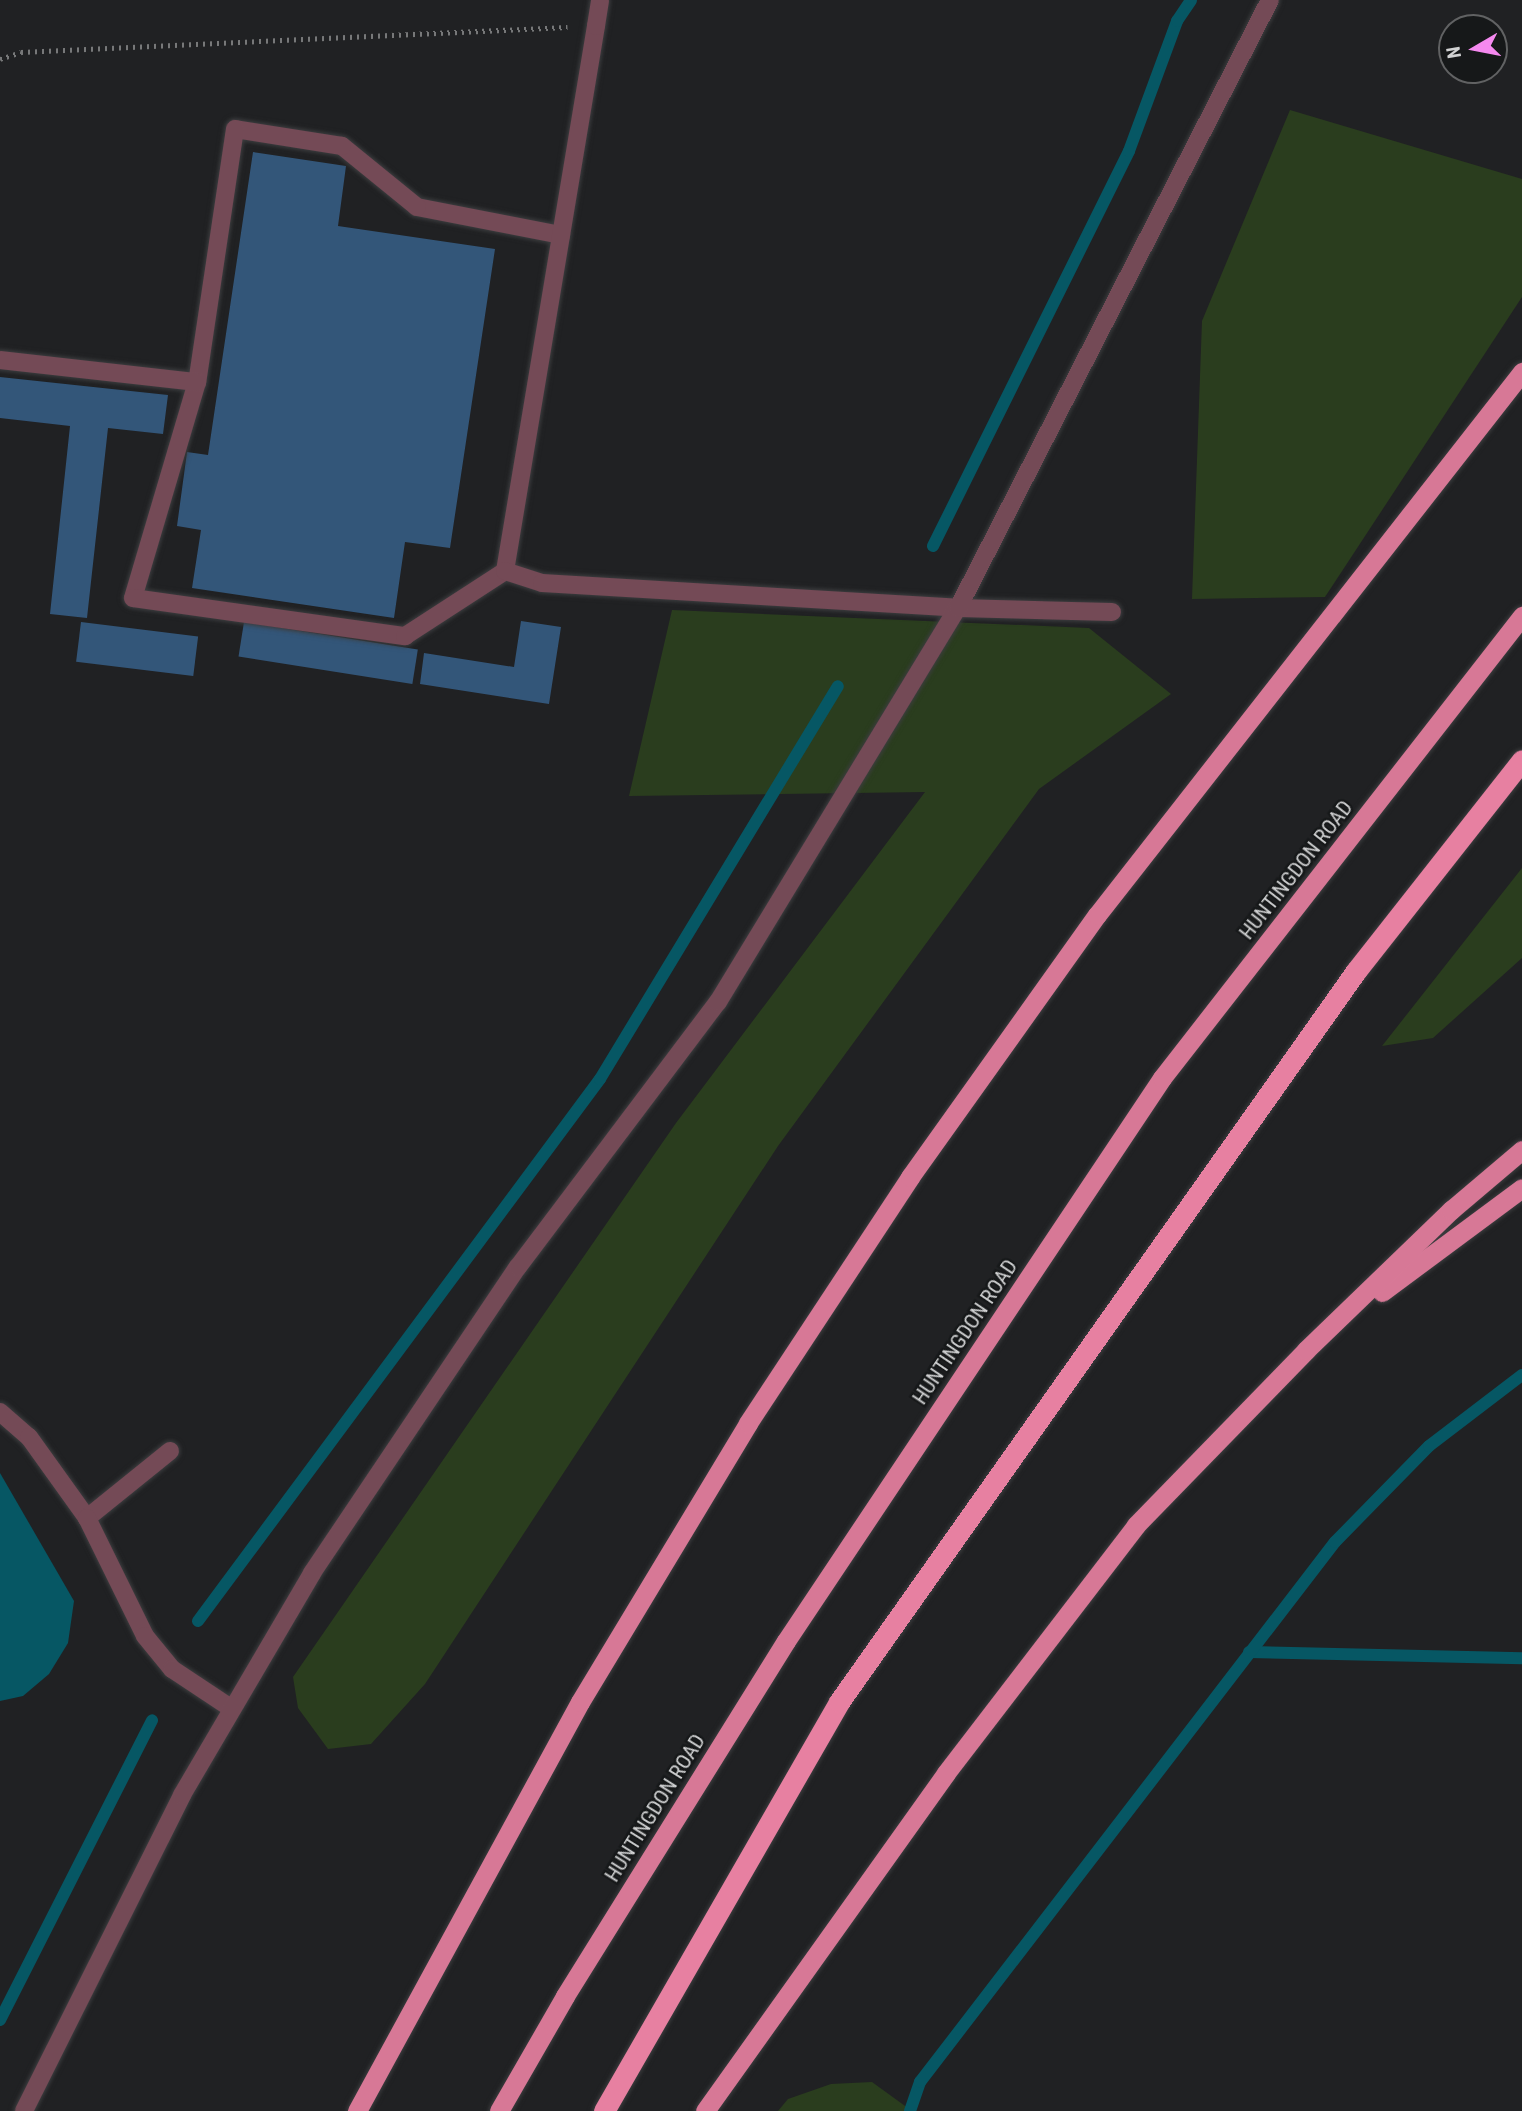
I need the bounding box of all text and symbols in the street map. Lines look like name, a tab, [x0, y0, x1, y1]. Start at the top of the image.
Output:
north arrow	[1438, 14, 1508, 84]
text: N	[1441, 45, 1466, 60]
street label: HUNTINGDON ROAD	[1234, 796, 1358, 944]
street label: HUNTINGDON ROAD	[907, 1255, 1023, 1409]
street label: HUNTINGDON ROAD	[599, 1730, 711, 1886]

